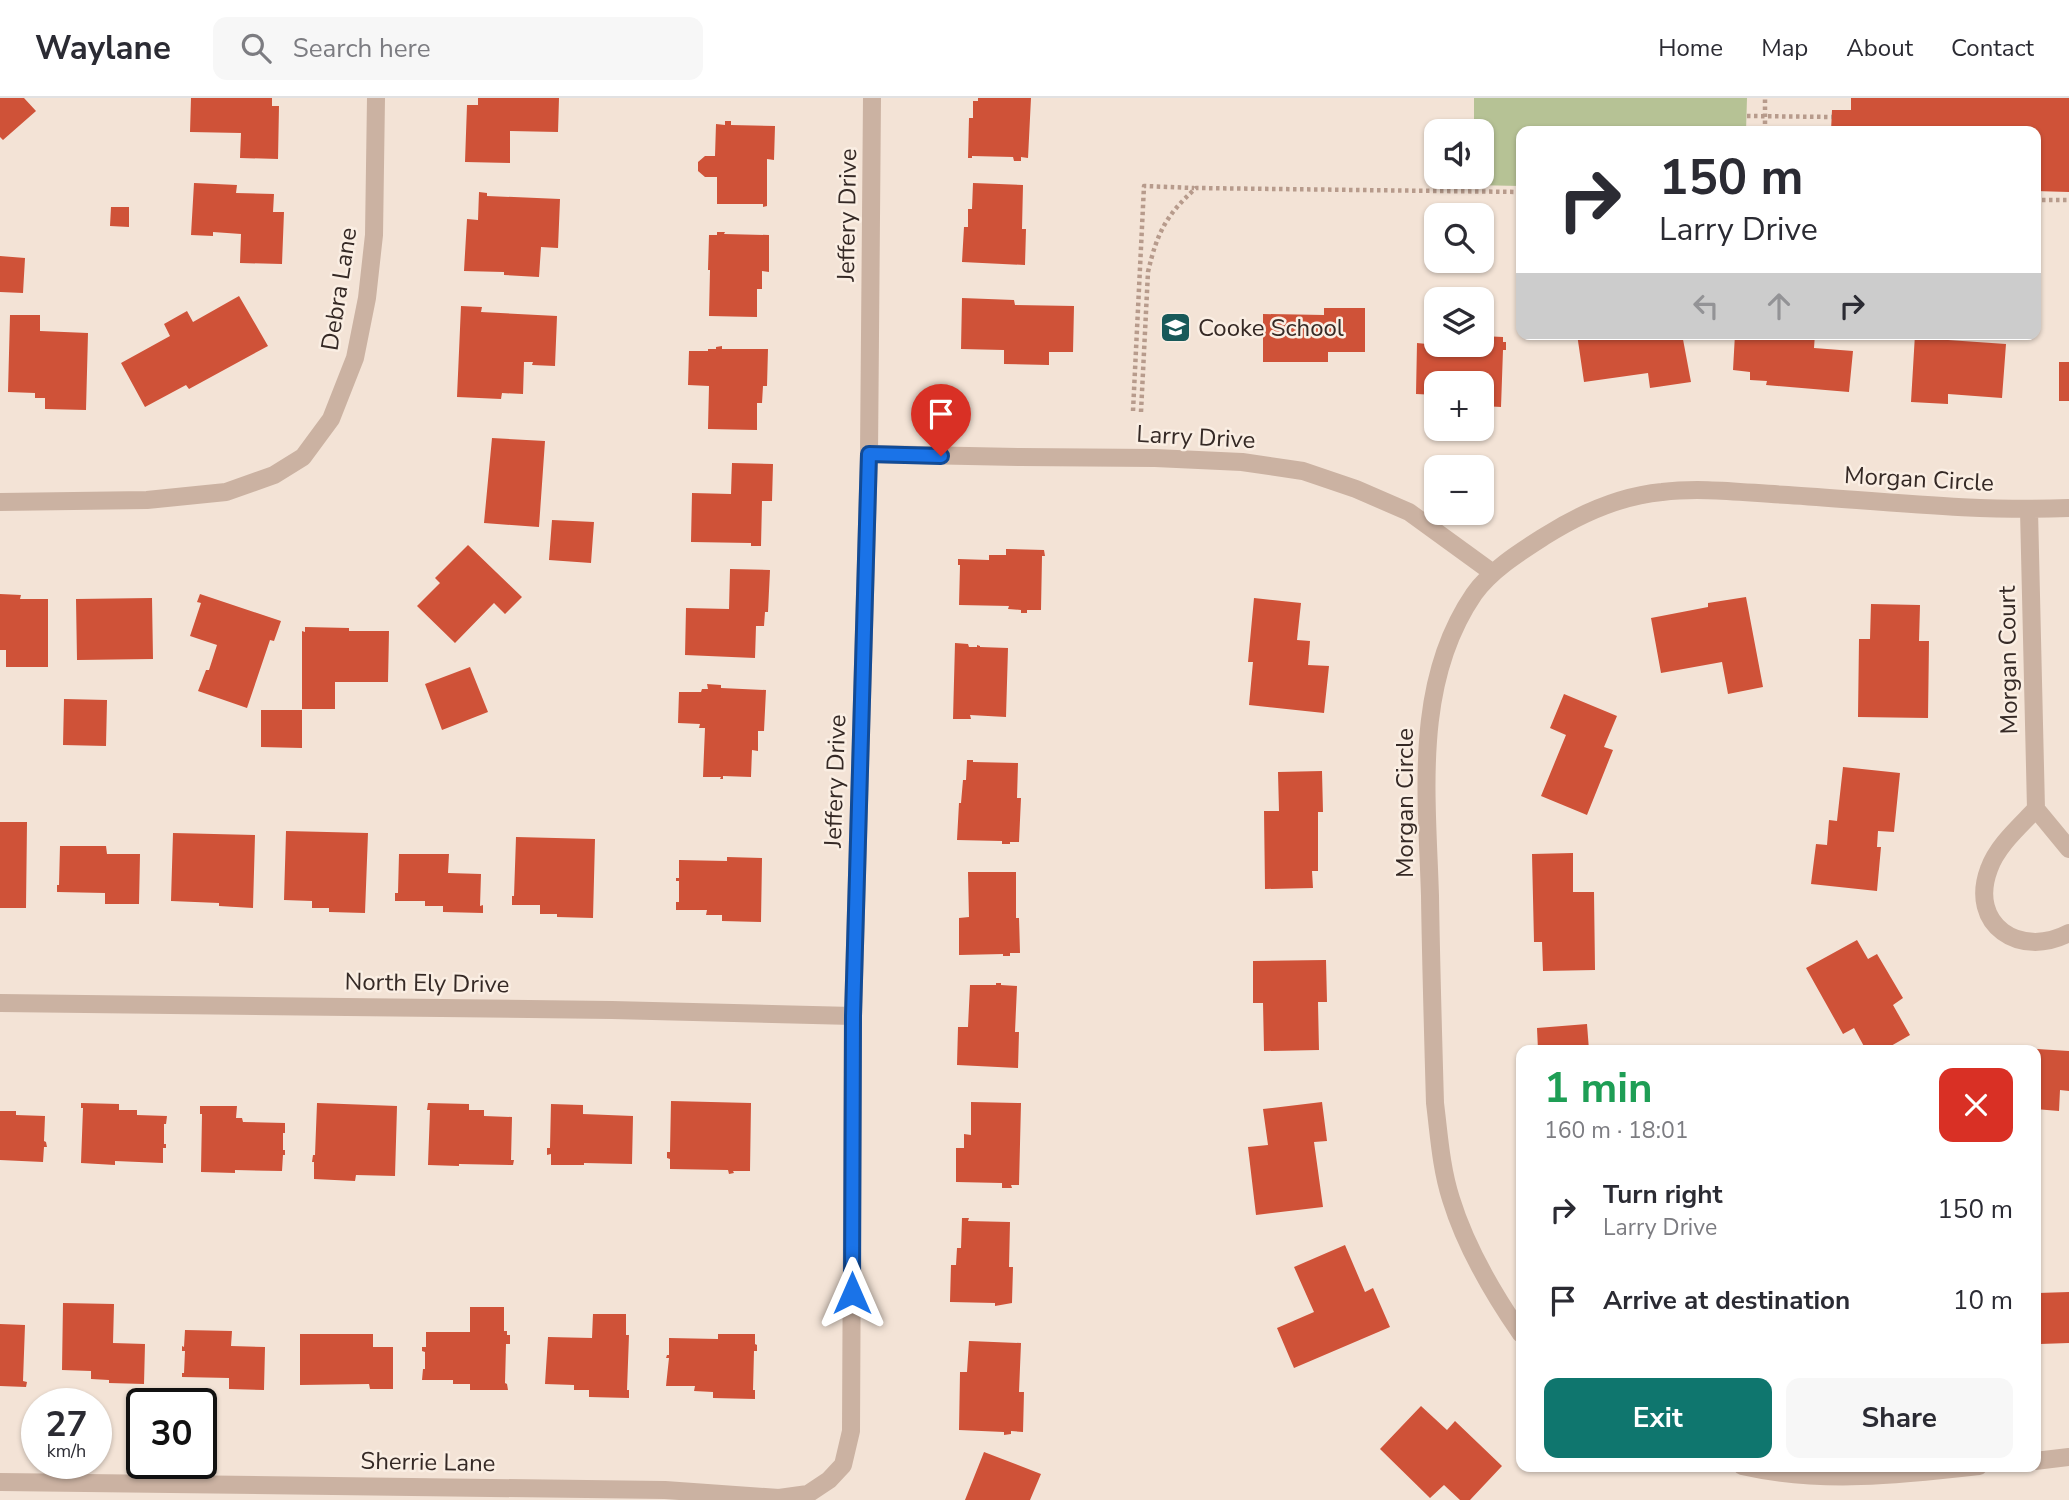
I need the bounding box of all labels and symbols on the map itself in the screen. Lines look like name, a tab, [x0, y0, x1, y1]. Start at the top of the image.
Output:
street label: Jeffery Drive	[830, 148, 864, 283]
street label: Debra Lane	[313, 225, 365, 353]
school or university icon: Cooke School	[1158, 311, 1192, 345]
place label: Cooke School	[1198, 312, 1344, 344]
pin	[911, 384, 971, 456]
street label: Larry Drive	[1136, 418, 1256, 456]
street label: Morgan Circle	[1843, 459, 1995, 499]
street label: Morgan Court	[1991, 585, 2025, 735]
street label: Jeffery Drive	[817, 714, 853, 849]
street label: Morgan Circle	[1389, 728, 1421, 878]
street label: North Ely Drive	[344, 966, 510, 1000]
position arrow	[815, 1256, 889, 1330]
speed limit sign: 30	[126, 1388, 217, 1479]
street label: Sherrie Lane	[360, 1445, 496, 1479]

